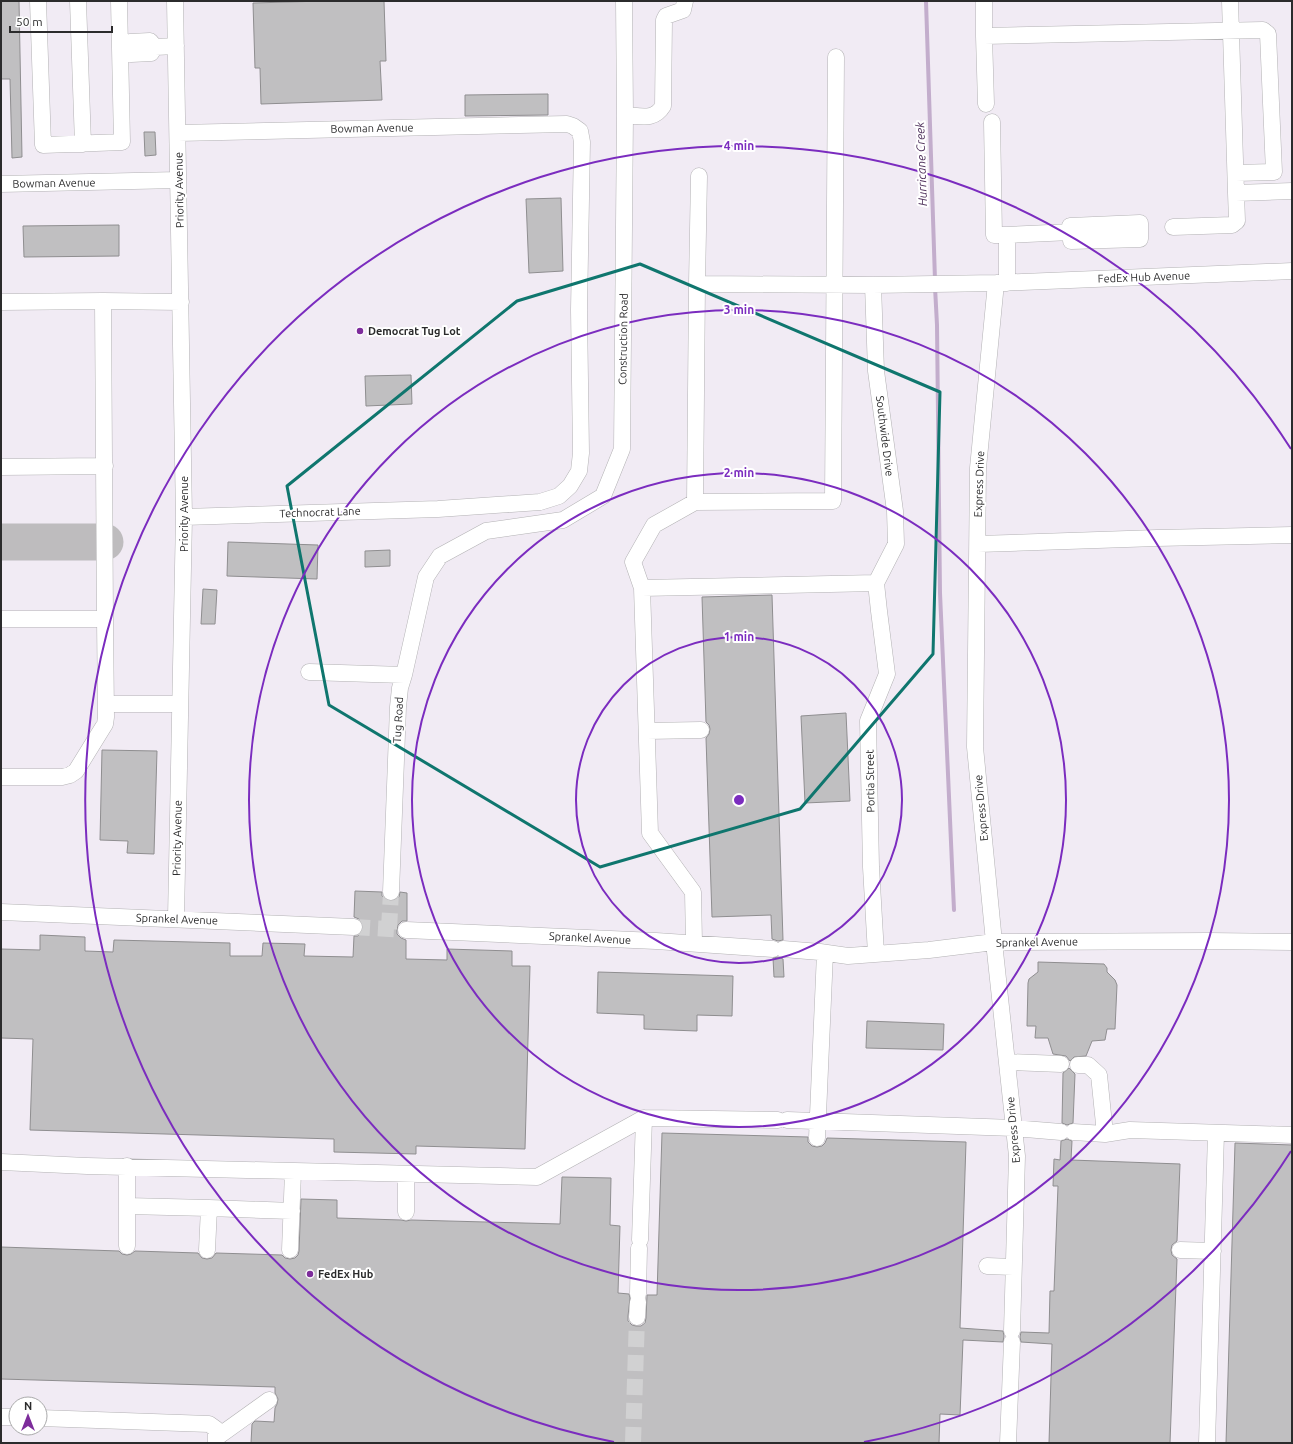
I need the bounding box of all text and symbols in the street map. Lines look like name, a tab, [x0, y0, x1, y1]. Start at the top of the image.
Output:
scale bar	[10, 8, 112, 34]
text: 50 m	[16, 15, 43, 28]
street label: Bowman Avenue	[330, 121, 414, 135]
water label: Hurricane Creek	[913, 121, 929, 206]
text: 4 min	[724, 139, 754, 152]
street label: Priority Avenue	[172, 152, 186, 228]
street label: Bowman Avenue	[12, 176, 96, 190]
street label: FedEx Hub Avenue	[1098, 269, 1190, 285]
street label: Construction Road	[616, 293, 630, 385]
text: 3 min	[724, 303, 754, 316]
place label: Democrat Tug Lot	[368, 325, 461, 337]
marker: Democrat Tug Lot	[355, 326, 365, 336]
street label: Southwide Drive	[874, 395, 896, 477]
street label: Express Drive	[972, 451, 986, 517]
text: 2 min	[724, 466, 754, 479]
street label: Priority Avenue	[178, 476, 190, 552]
street label: Technocrat Lane	[279, 505, 361, 519]
text: 1 min	[724, 630, 754, 643]
street label: Tug Road	[391, 697, 405, 743]
street label: Portia Street	[863, 749, 877, 813]
street label: Express Drive	[972, 774, 990, 842]
centre of rings	[732, 793, 746, 807]
street label: Priority Avenue	[170, 800, 184, 876]
street label: Sprankel Avenue	[136, 912, 218, 926]
street label: Sprankel Avenue	[549, 930, 631, 946]
street label: Sprankel Avenue	[996, 935, 1078, 949]
street label: Express Drive	[1004, 1096, 1022, 1164]
place label: FedEx Hub	[318, 1268, 374, 1280]
marker: FedEx Hub	[305, 1269, 315, 1279]
north arrow	[8, 1396, 48, 1436]
text: N	[24, 1400, 32, 1412]

